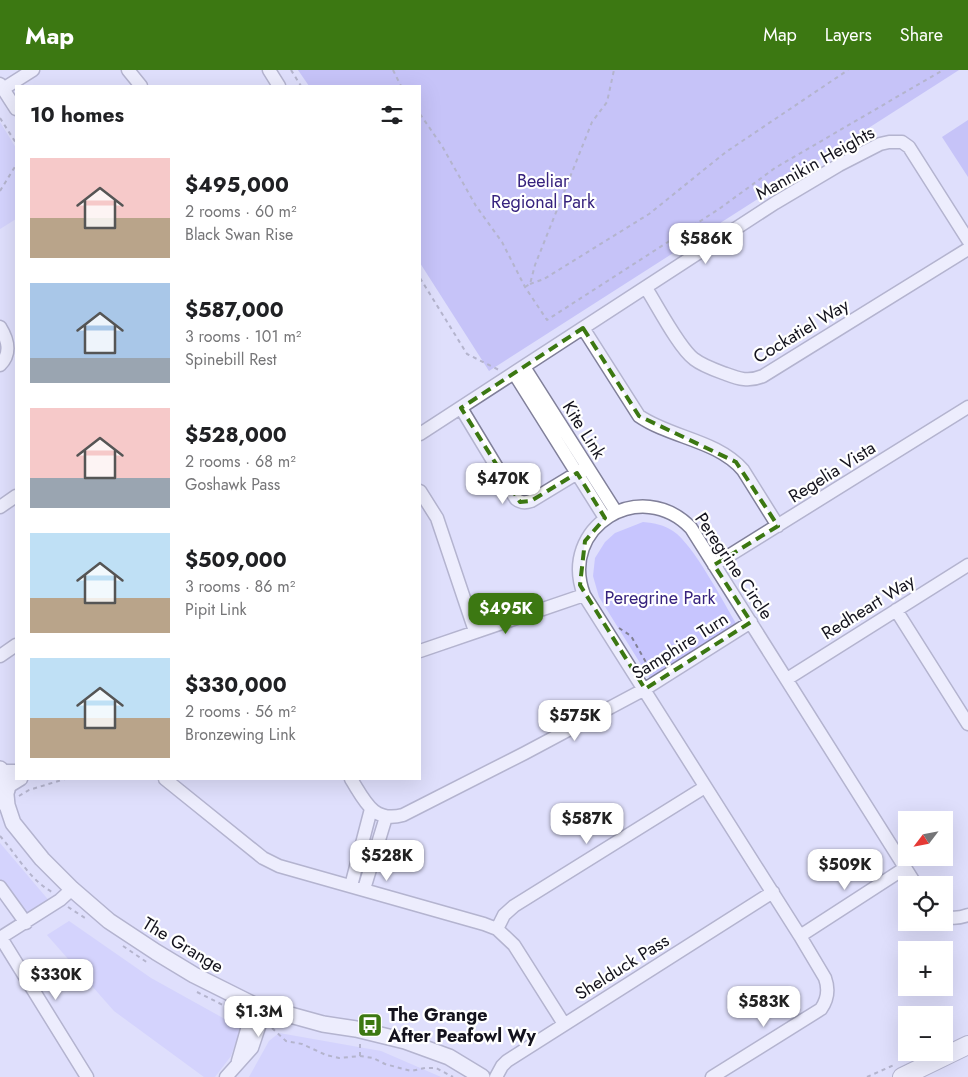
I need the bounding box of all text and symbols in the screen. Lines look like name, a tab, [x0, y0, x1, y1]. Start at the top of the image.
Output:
text: Map	[25, 18, 74, 53]
text: Map	[763, 22, 797, 48]
text: Layers	[825, 22, 872, 48]
text: Share	[900, 22, 943, 48]
text: 10 homes	[30, 100, 124, 130]
icon: filters	[378, 101, 406, 129]
street label: Mannikin Heights	[751, 120, 879, 206]
park label: Beeliar Regional Park	[491, 168, 595, 215]
text: $495,000	[185, 170, 289, 200]
icon: home	[70, 178, 130, 238]
text: 2 rooms · 60 m²	[185, 200, 297, 223]
pin: $586K	[671, 222, 741, 265]
text: Black Swan Rise	[185, 223, 293, 246]
text: $586K	[680, 227, 732, 250]
street label: Cockatiel Way	[748, 292, 854, 370]
text: $587,000	[185, 295, 284, 325]
icon: home	[70, 303, 130, 363]
text: 3 rooms · 101 m²	[185, 325, 301, 348]
text: Spinebill Rest	[185, 348, 277, 371]
street label: Kite Link	[556, 396, 612, 464]
text: $528,000	[185, 420, 287, 450]
icon: home	[70, 428, 130, 488]
street label: Regelia Vista	[783, 435, 881, 509]
text: 2 rooms · 68 m²	[185, 450, 296, 473]
pin: $470K	[468, 462, 538, 505]
text: $470K	[477, 467, 529, 490]
text: Goshawk Pass	[185, 473, 280, 496]
street label: Peregrine Circle	[689, 507, 779, 625]
text: $509,000	[185, 545, 287, 575]
icon: home	[70, 553, 130, 613]
street label: Redheart Way	[816, 568, 920, 646]
text: 3 rooms · 86 m²	[185, 575, 295, 598]
park label: Peregrine Park	[604, 585, 716, 611]
pin: $495K	[471, 592, 541, 635]
text: $495K	[479, 597, 533, 620]
text: Pipit Link	[185, 598, 247, 621]
street label: Samphire Turn	[627, 606, 733, 686]
text: $330,000	[185, 670, 287, 700]
icon: home	[70, 678, 130, 738]
text: 2 rooms · 56 m²	[185, 700, 296, 723]
pin: $575K	[540, 700, 610, 742]
text: $575K	[549, 704, 601, 727]
text: Bronzewing Link	[185, 723, 296, 746]
pin: $587K	[552, 802, 622, 845]
text: $587K	[562, 807, 612, 830]
north arrow	[898, 811, 952, 866]
map controls	[898, 811, 953, 1061]
pin: $528K	[352, 840, 422, 882]
text: $528K	[361, 844, 413, 867]
pin: $509K	[810, 848, 880, 891]
text: $509K	[819, 853, 871, 876]
button: locate	[898, 876, 953, 931]
street label: The Grange	[138, 911, 228, 979]
street label: Shelduck Pass	[570, 928, 674, 1006]
button: +	[898, 941, 953, 996]
pin: $330K	[21, 958, 91, 1001]
text: $330K	[30, 963, 82, 986]
pin: $583K	[729, 986, 799, 1028]
text: $583K	[738, 990, 790, 1013]
pin: $1.3M	[224, 996, 294, 1038]
text: $1.3M	[235, 1000, 283, 1023]
place label: The Grange After Peafowl Wy	[387, 1002, 537, 1049]
button: −	[898, 1006, 953, 1061]
bus stop icon: The Grange After Peafowl Wy	[357, 1012, 383, 1038]

